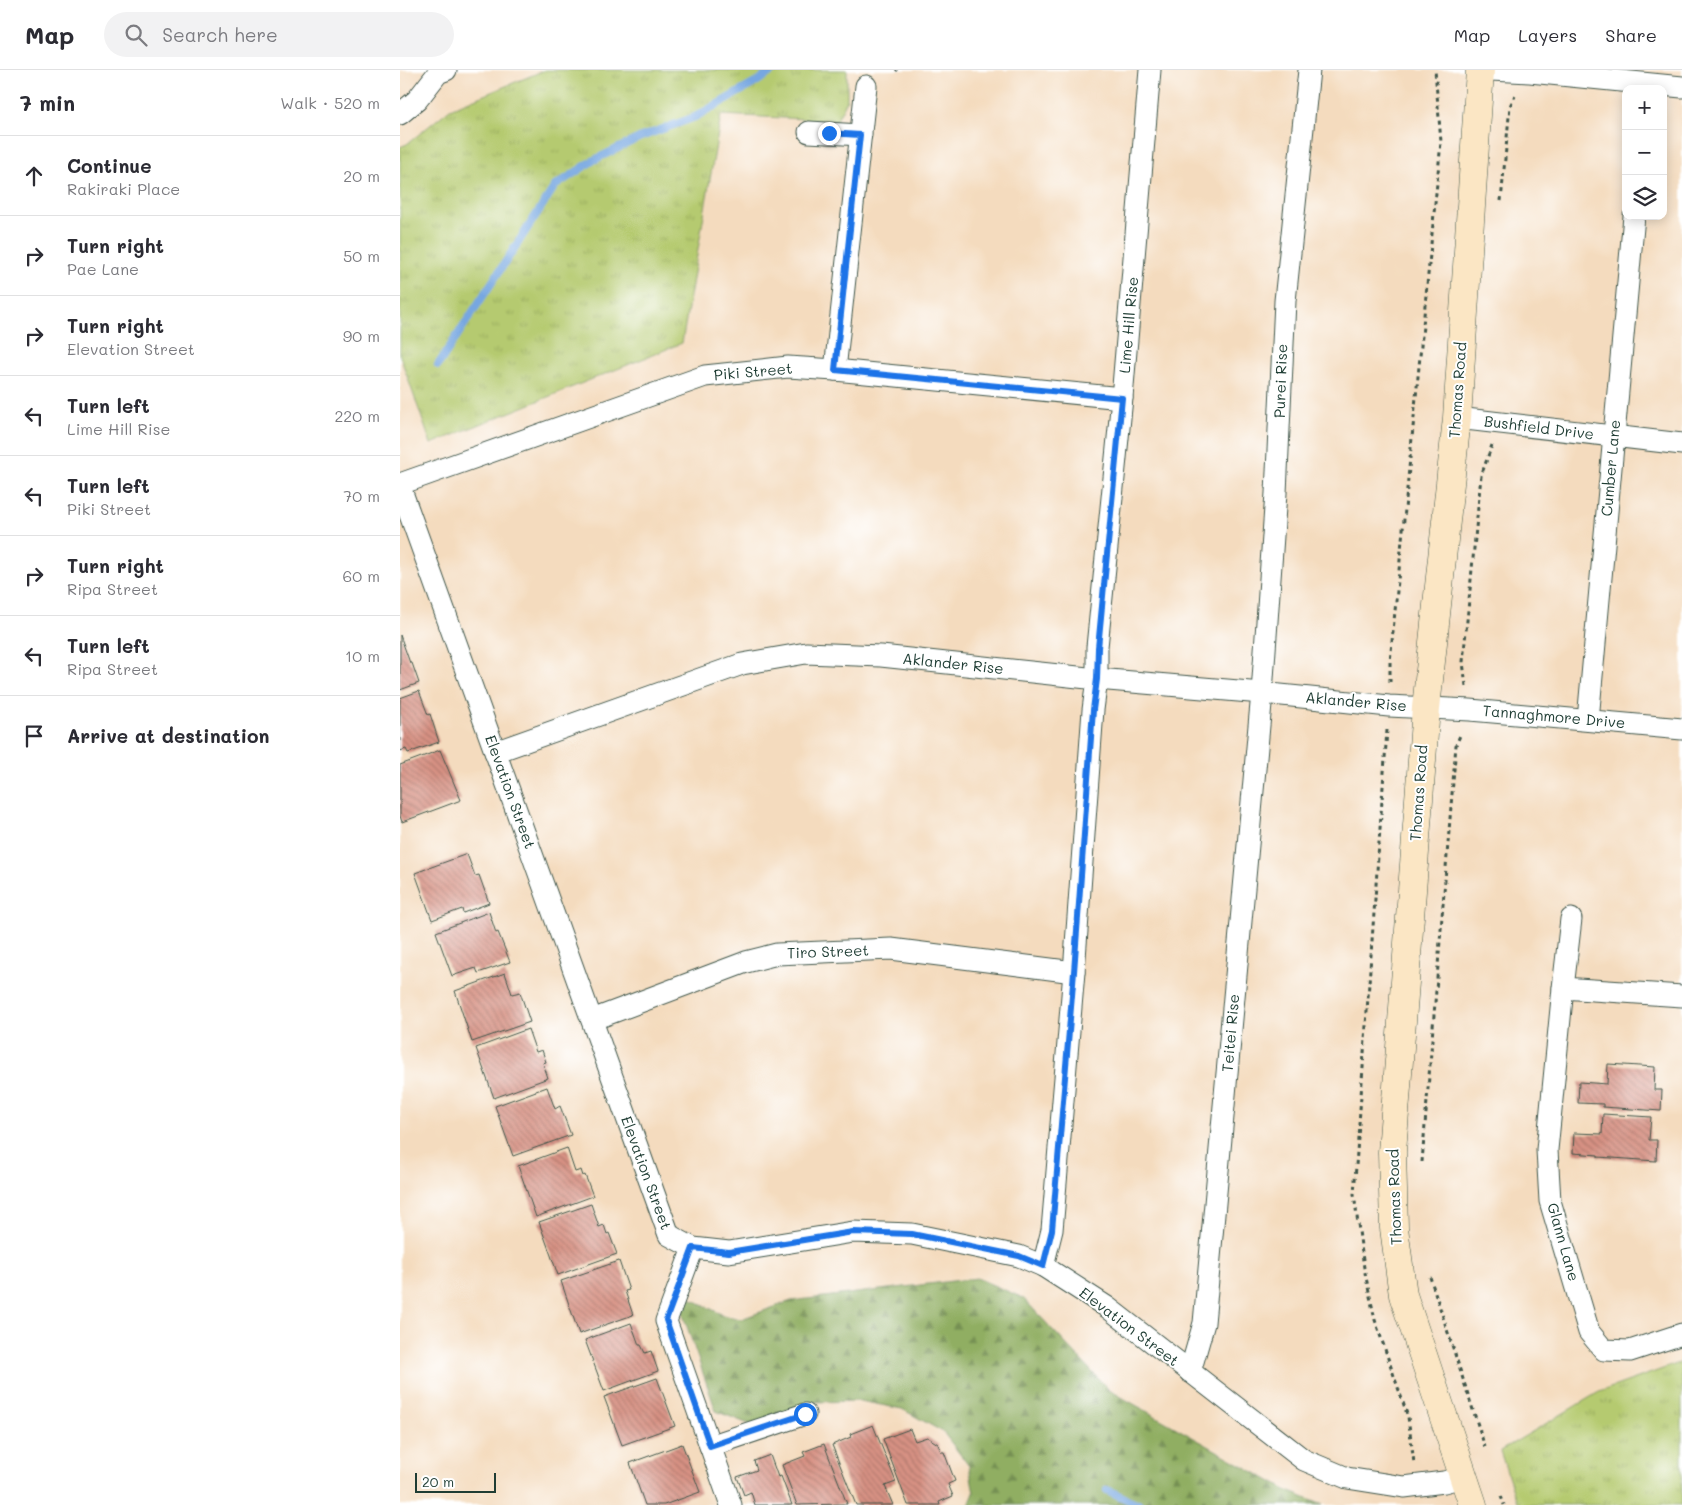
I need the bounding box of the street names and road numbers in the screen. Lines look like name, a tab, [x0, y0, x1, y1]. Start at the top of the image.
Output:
street label: Lime Hill Rise	[1114, 276, 1142, 374]
street label: Thomas Road	[1444, 341, 1470, 439]
street label: Purei Rise	[1269, 343, 1291, 418]
street label: Piki Street	[713, 358, 793, 384]
street label: Bushfield Drive	[1483, 410, 1595, 444]
street label: Cumber Lane	[1596, 419, 1624, 517]
street label: Aklander Rise	[902, 648, 1005, 678]
street label: Aklander Rise	[1305, 687, 1408, 715]
street label: Tannaghmore Drive	[1482, 700, 1626, 732]
street label: Elevation Street	[481, 732, 541, 851]
street label: Thomas Road	[1405, 744, 1431, 842]
street label: Tiro Street	[787, 940, 869, 962]
street label: Teitei Rise	[1217, 993, 1243, 1073]
street label: Elevation Street	[617, 1113, 677, 1232]
street label: Thomas Road	[1382, 1148, 1406, 1246]
street label: Glann Lane	[1543, 1200, 1585, 1283]
street label: Elevation Street	[1076, 1282, 1183, 1370]

